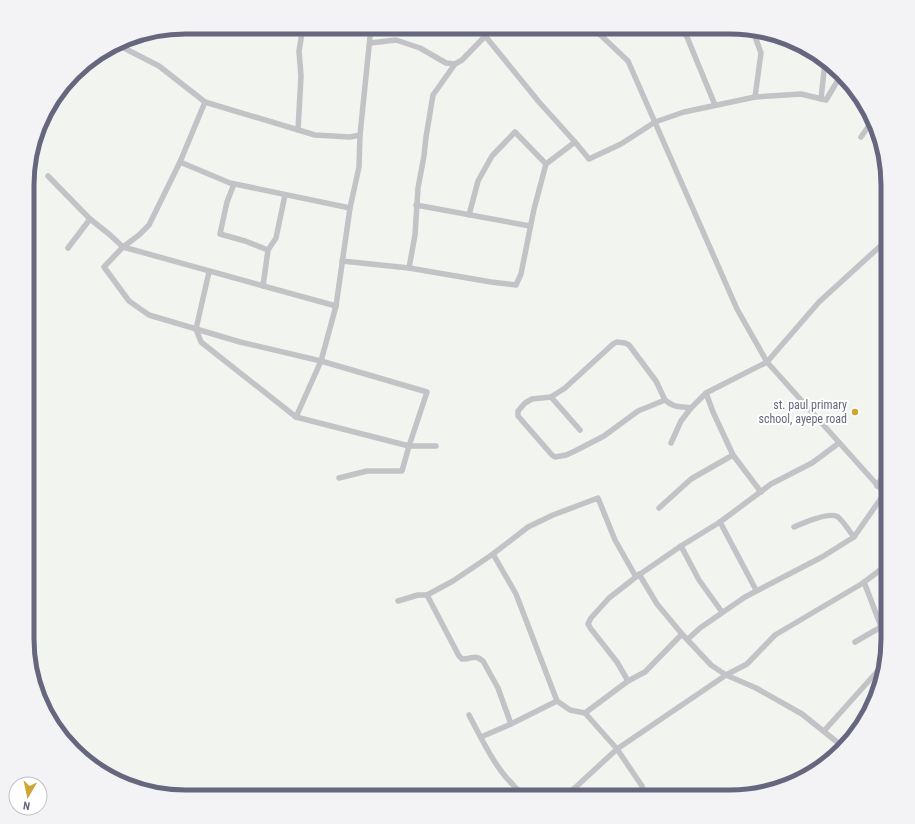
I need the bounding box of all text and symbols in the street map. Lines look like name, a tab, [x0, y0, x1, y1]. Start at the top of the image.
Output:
place label: st. paul primary school, ayepe road	[759, 398, 847, 426]
marker: st. paul primary school, ayepe road	[850, 407, 860, 417]
north arrow	[8, 776, 48, 816]
text: N	[22, 798, 31, 812]

